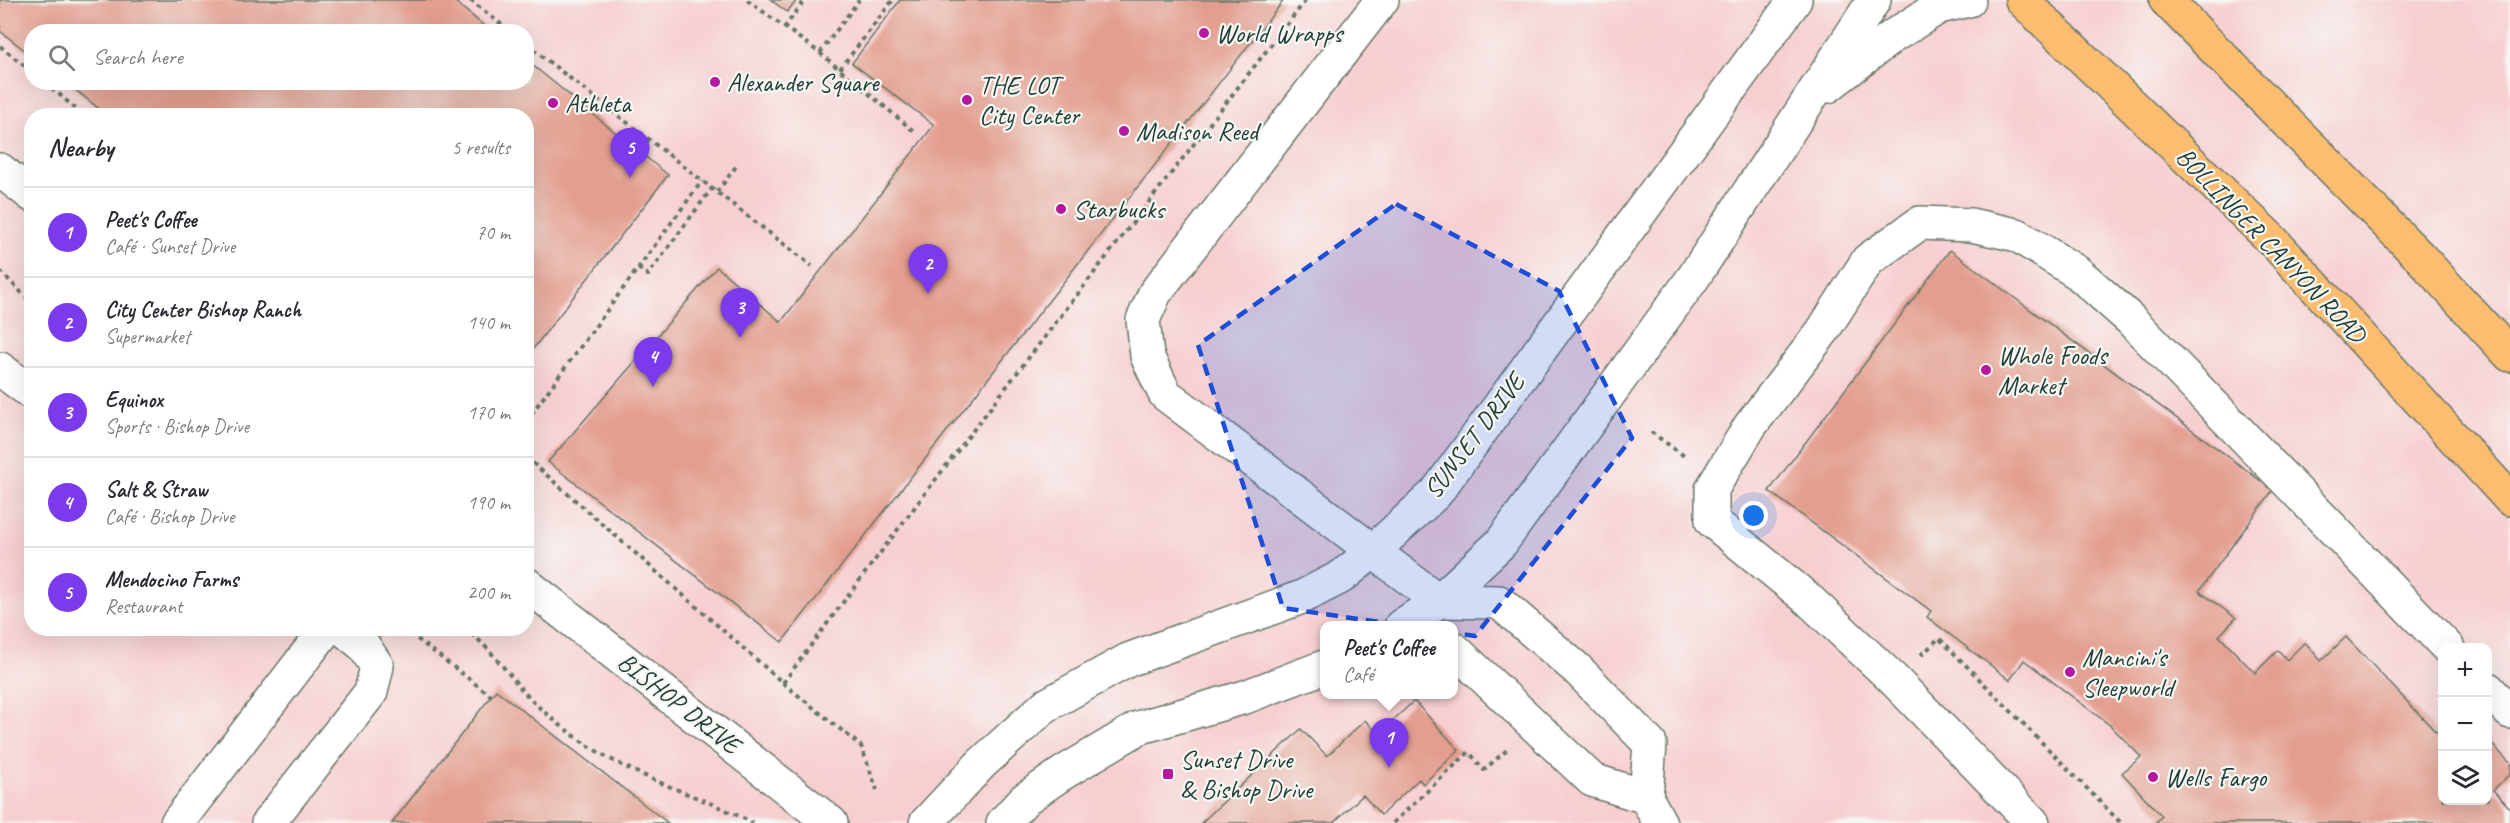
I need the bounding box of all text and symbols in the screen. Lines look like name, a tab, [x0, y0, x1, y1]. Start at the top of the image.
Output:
place label: World Wrapps	[1216, 17, 1344, 50]
search box	[24, 24, 534, 90]
marker: World Wrapps	[1197, 26, 1211, 40]
icon: search	[45, 41, 78, 74]
text: Search here	[93, 43, 183, 71]
place label: Alexander Square	[727, 66, 880, 99]
place label: THE LOT City Center	[979, 69, 1081, 132]
marker: Alexander Square	[708, 75, 722, 89]
place label: Athleta	[565, 87, 632, 120]
marker: THE LOT City Center	[960, 93, 974, 107]
marker: Athleta	[546, 96, 560, 110]
place label: Madison Reed	[1136, 115, 1262, 148]
marker: Madison Reed	[1117, 124, 1131, 138]
pin: 5	[610, 128, 650, 178]
text: Nearby	[48, 131, 113, 164]
text: 5 results	[451, 135, 510, 160]
street label: BOLLINGER CANYON ROAD	[2169, 140, 2375, 352]
place label: Starbucks	[1073, 193, 1166, 226]
marker: Starbucks	[1054, 202, 1068, 216]
text: Peet's Coffee	[105, 206, 197, 234]
text: 1	[63, 220, 72, 245]
text: 70 m	[476, 220, 510, 245]
text: Café · Sunset Drive	[105, 234, 235, 259]
pin: 2	[908, 244, 948, 294]
pin: 3	[720, 288, 760, 338]
text: City Center Bishop Ranch	[105, 296, 301, 324]
text: 2	[63, 310, 72, 335]
text: 140 m	[467, 310, 510, 335]
text: Supermarket	[105, 324, 190, 349]
pin: 4	[634, 338, 672, 387]
place label: Whole Foods Market	[1998, 339, 2109, 402]
marker: Whole Foods Market	[1979, 363, 1993, 377]
street label: SUNSET DRIVE	[1416, 364, 1534, 505]
text: Equinox	[105, 386, 163, 414]
text: 3	[63, 400, 72, 425]
text: 170 m	[467, 400, 510, 425]
text: Sports · Bishop Drive	[105, 414, 249, 439]
text: Salt & Straw	[105, 476, 207, 504]
text: 4	[63, 490, 72, 515]
text: 190 m	[467, 490, 510, 515]
your location	[1739, 501, 1768, 530]
text: Café · Bishop Drive	[105, 504, 234, 529]
text: Mendocino Farms	[105, 566, 238, 594]
text: 5	[63, 580, 72, 605]
text: 200 m	[467, 580, 510, 605]
text: Restaurant	[105, 594, 182, 619]
popup	[1320, 621, 1458, 699]
text: Peet's Coffee	[1343, 634, 1435, 662]
place label: Mancini's Sleepworld	[2082, 641, 2177, 704]
map controls	[2438, 643, 2492, 805]
button: +	[2438, 643, 2492, 697]
street label: BISHOP DRIVE	[611, 645, 749, 763]
text: Café	[1343, 662, 1374, 687]
marker: Mancini's Sleepworld	[2063, 665, 2077, 679]
button: −	[2438, 697, 2492, 751]
pin: 1	[1370, 718, 1408, 768]
place label: Sunset Drive & Bishop Drive	[1180, 743, 1315, 806]
button: layers	[2438, 751, 2492, 805]
place label: Wells Fargo	[2165, 761, 2268, 794]
marker: Sunset Drive & Bishop Drive	[1161, 767, 1175, 781]
marker: Wells Fargo	[2146, 770, 2160, 784]

